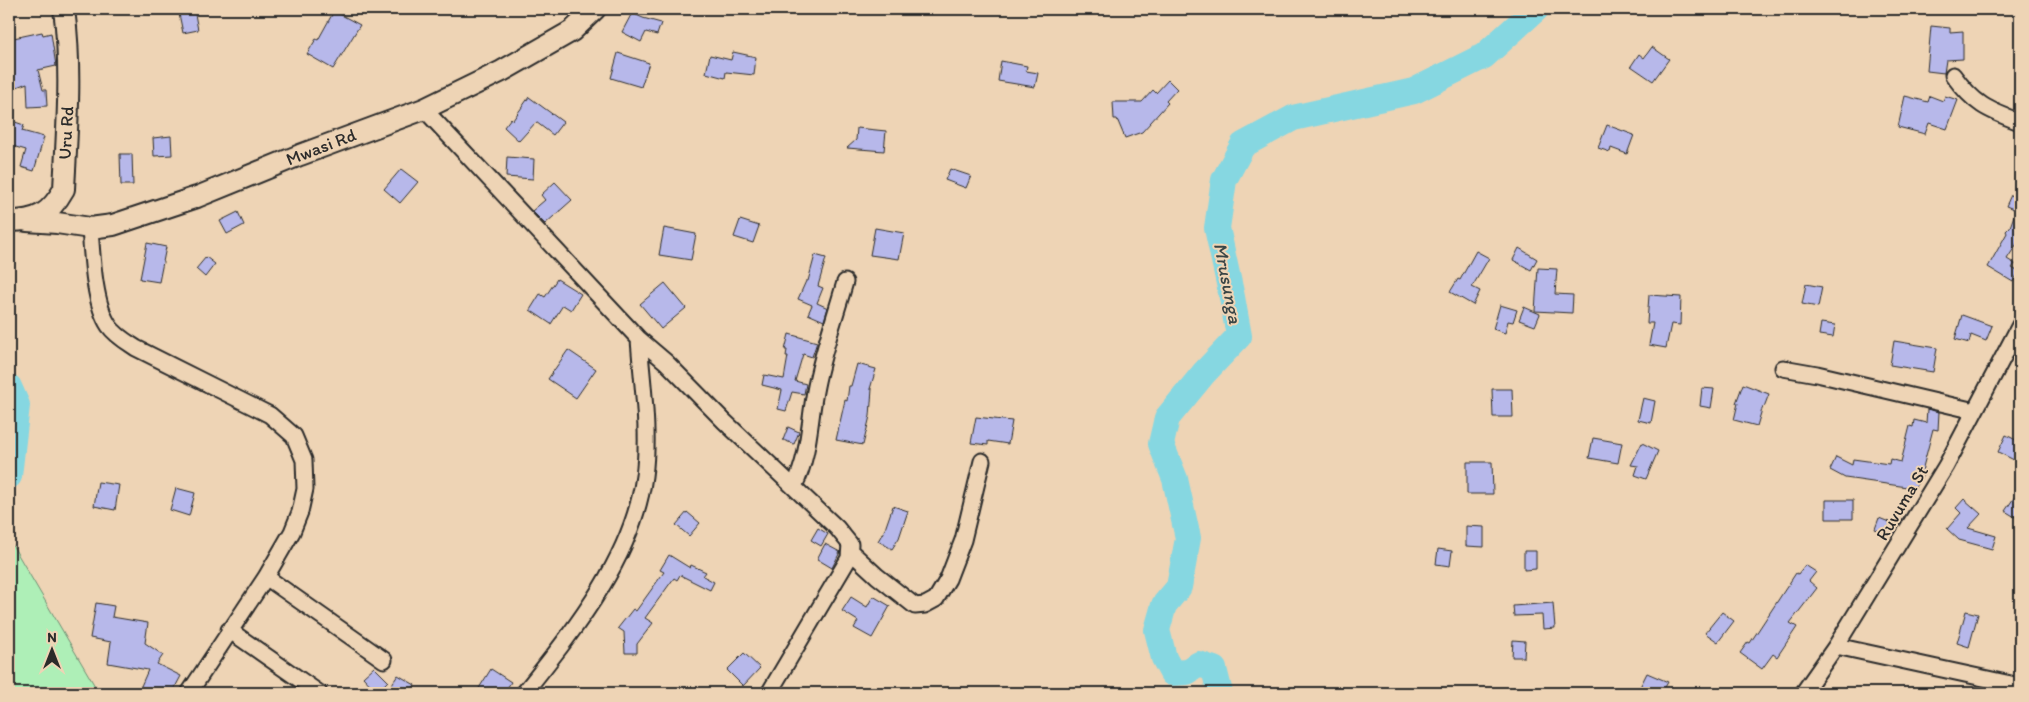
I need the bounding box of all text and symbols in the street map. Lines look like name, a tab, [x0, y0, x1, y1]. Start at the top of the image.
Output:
street label: Uru Rd	[54, 105, 78, 160]
street label: Mwasi Rd	[283, 124, 359, 170]
water label: Mrusunga	[1209, 240, 1247, 326]
street label: Ruvuma St	[1871, 461, 1933, 545]
north arrow	[28, 624, 78, 674]
text: N	[47, 629, 57, 646]

